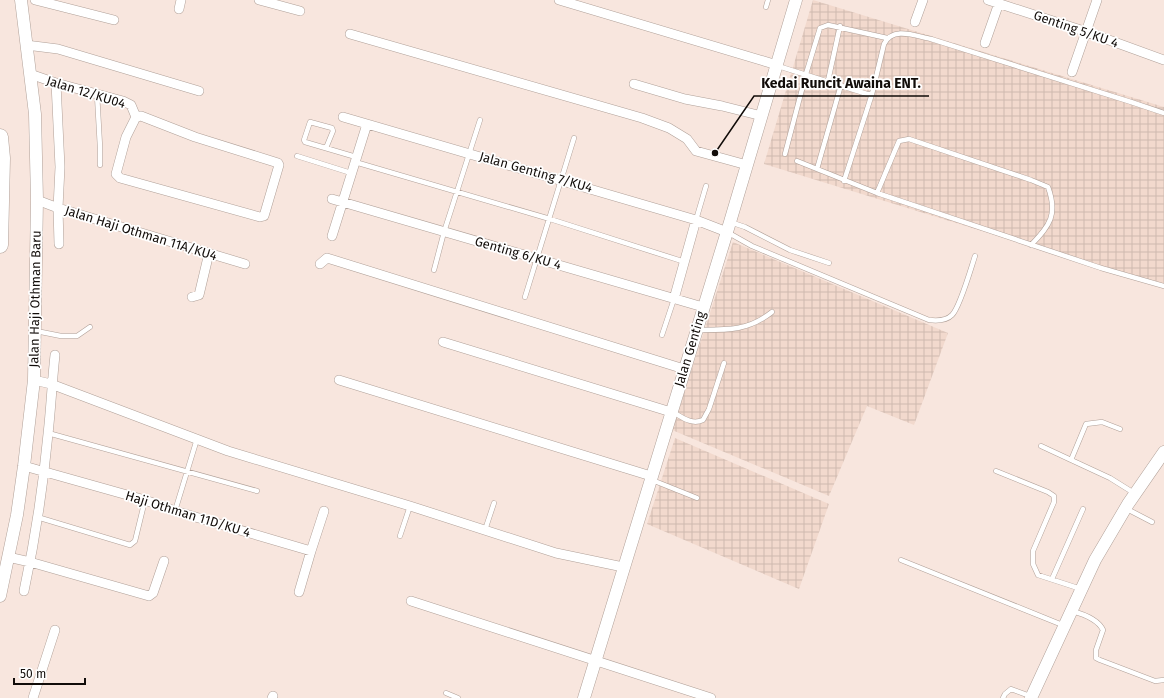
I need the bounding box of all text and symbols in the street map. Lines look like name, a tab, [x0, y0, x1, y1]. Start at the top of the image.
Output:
street label: Genting 5/KU 4	[1032, 7, 1120, 51]
callout: Kedai Runcit Awaina ENT.	[754, 70, 929, 96]
street label: Jalan 12/KU04	[45, 73, 127, 111]
text: Kedai Runcit Awaina ENT.	[761, 75, 921, 92]
street label: Jalan Genting 7/KU4	[478, 149, 594, 195]
street label: Jalan Haji Othman 11A/KU4	[63, 203, 219, 263]
street label: Jalan Haji Othman Baru	[26, 230, 44, 368]
street label: Genting 6/KU 4	[473, 234, 563, 273]
street label: Jalan Genting	[671, 309, 709, 389]
street label: Haji Othman 11D/KU 4	[124, 488, 252, 540]
scale bar	[14, 660, 85, 686]
text: 50 m	[20, 667, 46, 681]

